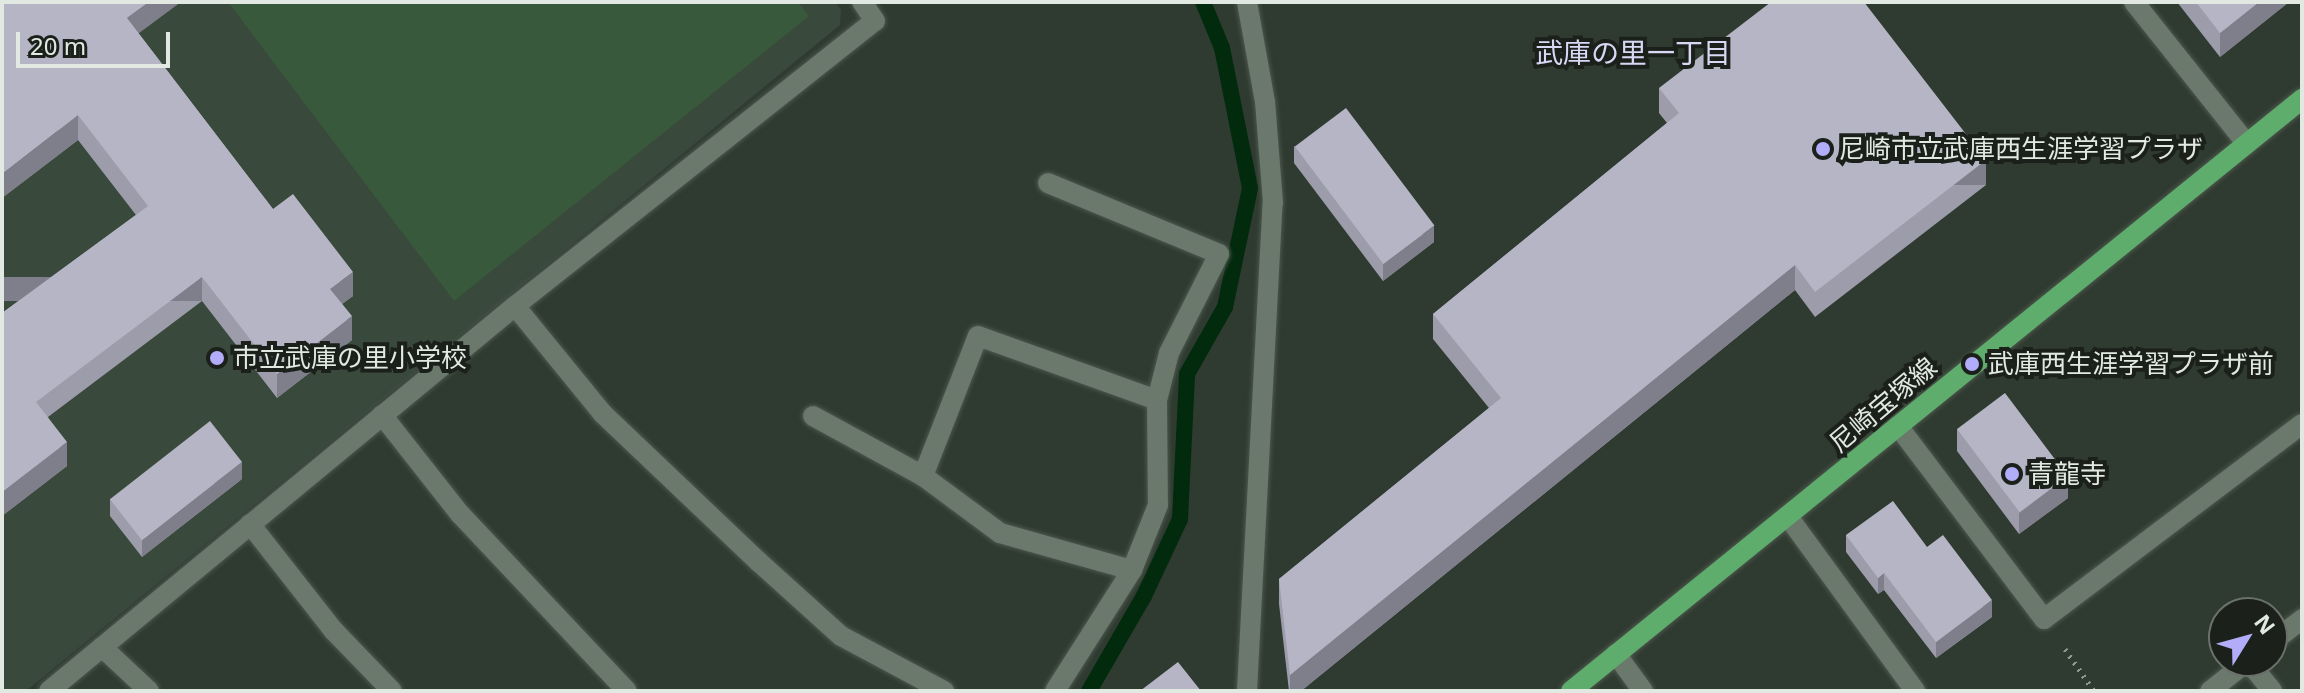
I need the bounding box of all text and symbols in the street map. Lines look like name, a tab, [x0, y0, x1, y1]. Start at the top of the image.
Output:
scale bar	[20, 16, 174, 66]
text: 20 m	[30, 29, 86, 62]
district label: 武庫の里一丁目	[1535, 35, 1731, 69]
place label: 尼崎市立武庫西生涯学習プラザ	[1839, 133, 2203, 165]
marker: 尼崎市立武庫西生涯学習プラザ	[1814, 140, 1832, 158]
place label: 市立武庫の里小学校	[233, 342, 467, 374]
place label: 武庫西生涯学習プラザ前	[1988, 348, 2274, 380]
marker: 市立武庫の里小学校	[208, 349, 226, 367]
street label: 尼崎宝塚線	[1823, 351, 1943, 459]
marker: 武庫西生涯学習プラザ前	[1963, 355, 1981, 373]
place label: 青龍寺	[2028, 458, 2106, 490]
marker: 青龍寺	[2003, 465, 2021, 483]
north arrow	[2208, 597, 2288, 677]
text: N	[2248, 608, 2283, 640]

